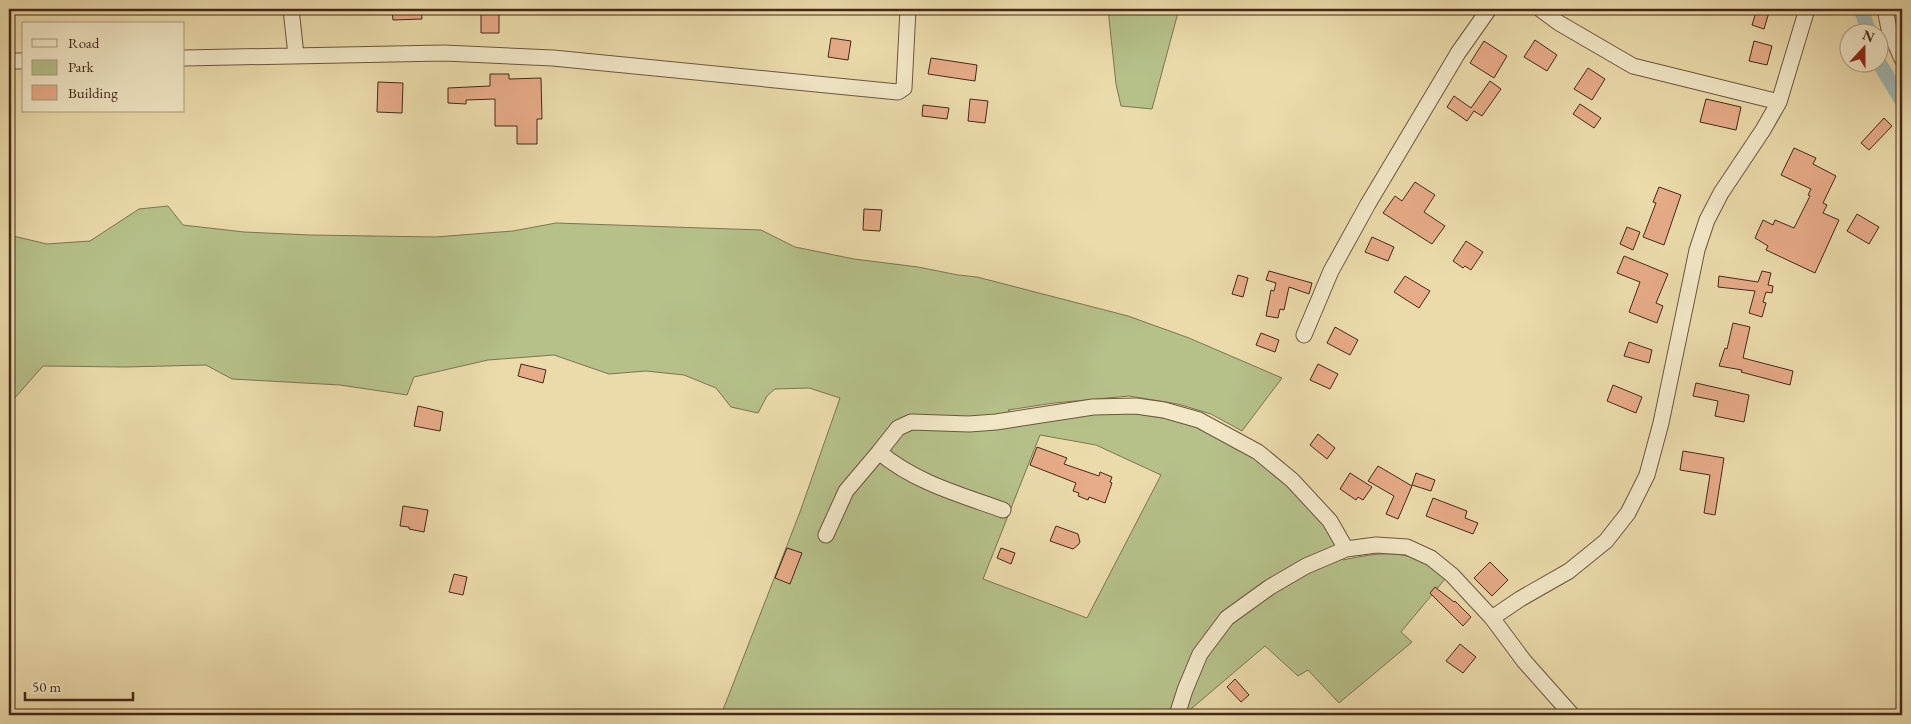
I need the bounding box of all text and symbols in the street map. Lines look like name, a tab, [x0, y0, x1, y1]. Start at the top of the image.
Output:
legend	[22, 22, 185, 112]
north arrow	[1838, 22, 1888, 72]
text: N	[1860, 25, 1878, 47]
text: Road	[68, 33, 100, 52]
text: Park	[68, 57, 95, 76]
text: Building	[68, 83, 118, 102]
scale bar	[25, 669, 132, 701]
text: 50 m	[32, 677, 61, 696]

